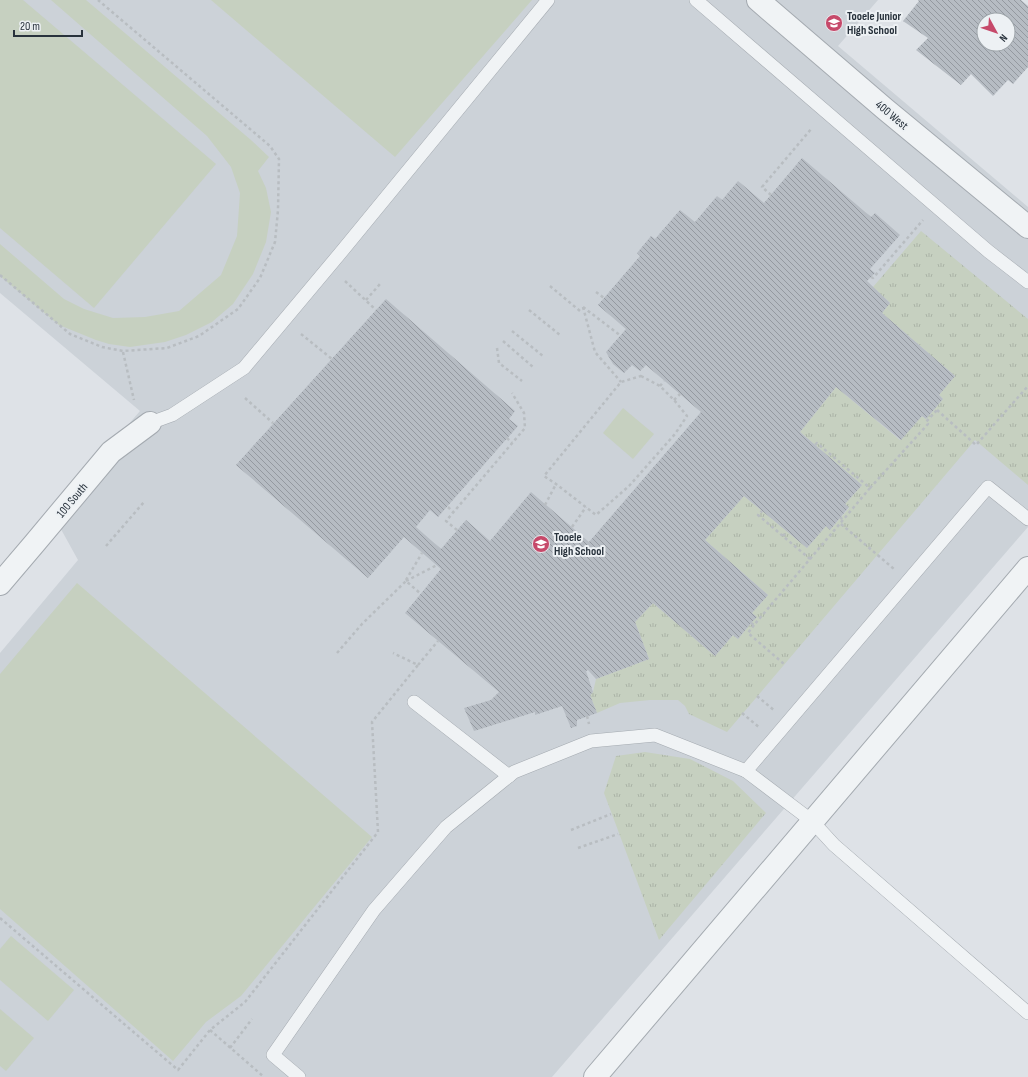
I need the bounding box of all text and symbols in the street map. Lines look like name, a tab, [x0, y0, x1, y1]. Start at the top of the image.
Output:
place label: Tooele Junior High School	[847, 9, 901, 38]
scale bar	[14, 12, 82, 38]
north arrow	[976, 12, 1016, 52]
school or university icon: Tooele Junior High School	[824, 13, 844, 33]
text: 20 m	[20, 19, 40, 34]
text: N	[996, 32, 1010, 45]
street label: 400 West	[872, 97, 911, 134]
street label: 100 South	[54, 480, 91, 521]
place label: Tooele High School	[554, 530, 604, 559]
school or university icon: Tooele High School	[531, 534, 551, 554]

